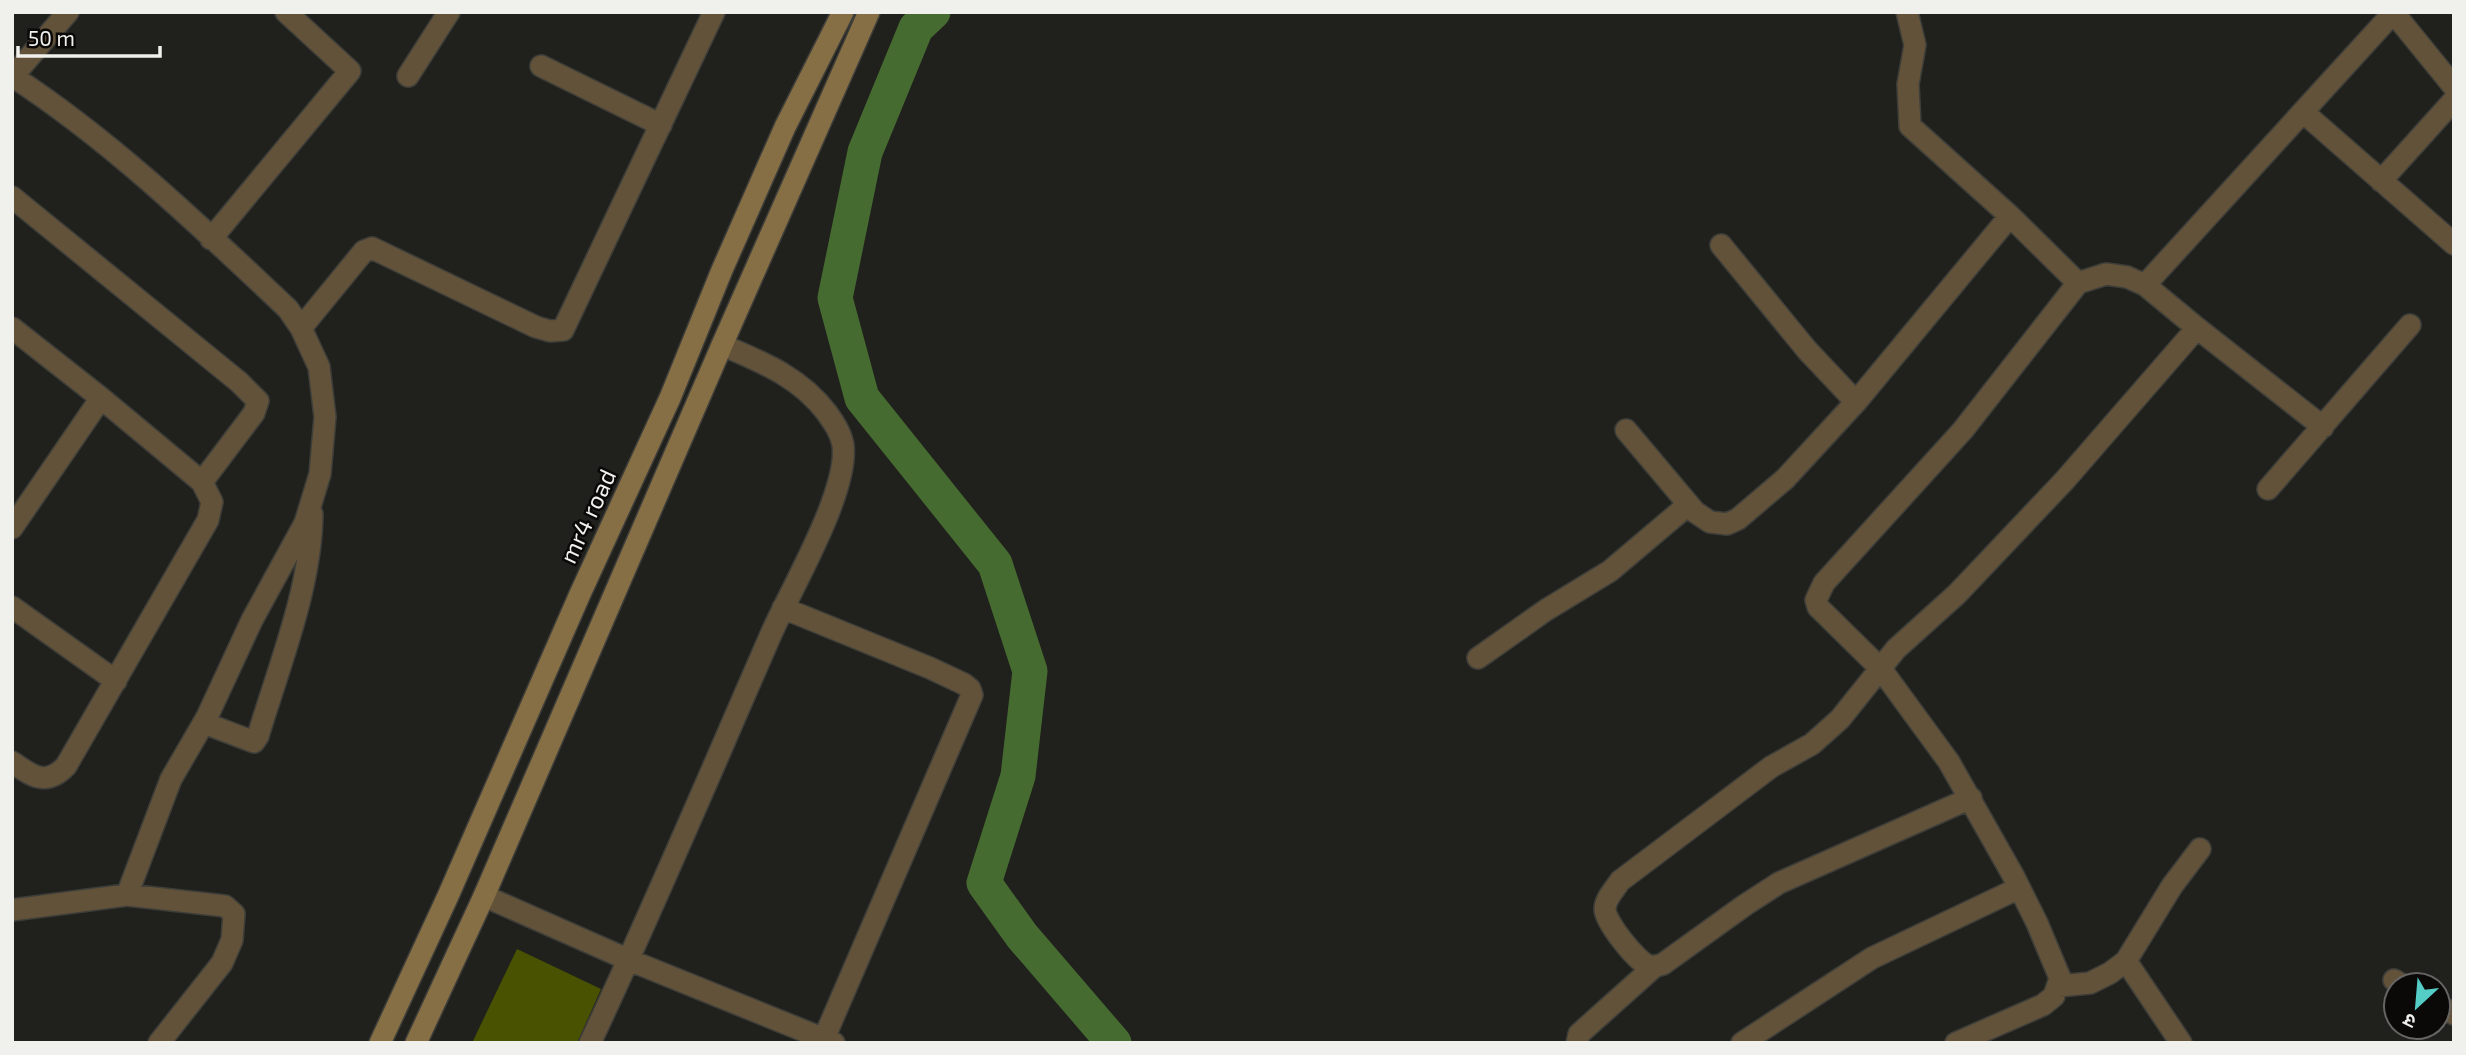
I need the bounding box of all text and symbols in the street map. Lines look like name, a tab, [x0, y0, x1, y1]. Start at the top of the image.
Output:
scale bar	[18, 14, 159, 58]
text: 50 m	[28, 25, 75, 50]
street label: mr4 road	[553, 464, 621, 568]
north arrow	[2382, 971, 2452, 1041]
text: उ	[2399, 1009, 2419, 1035]

